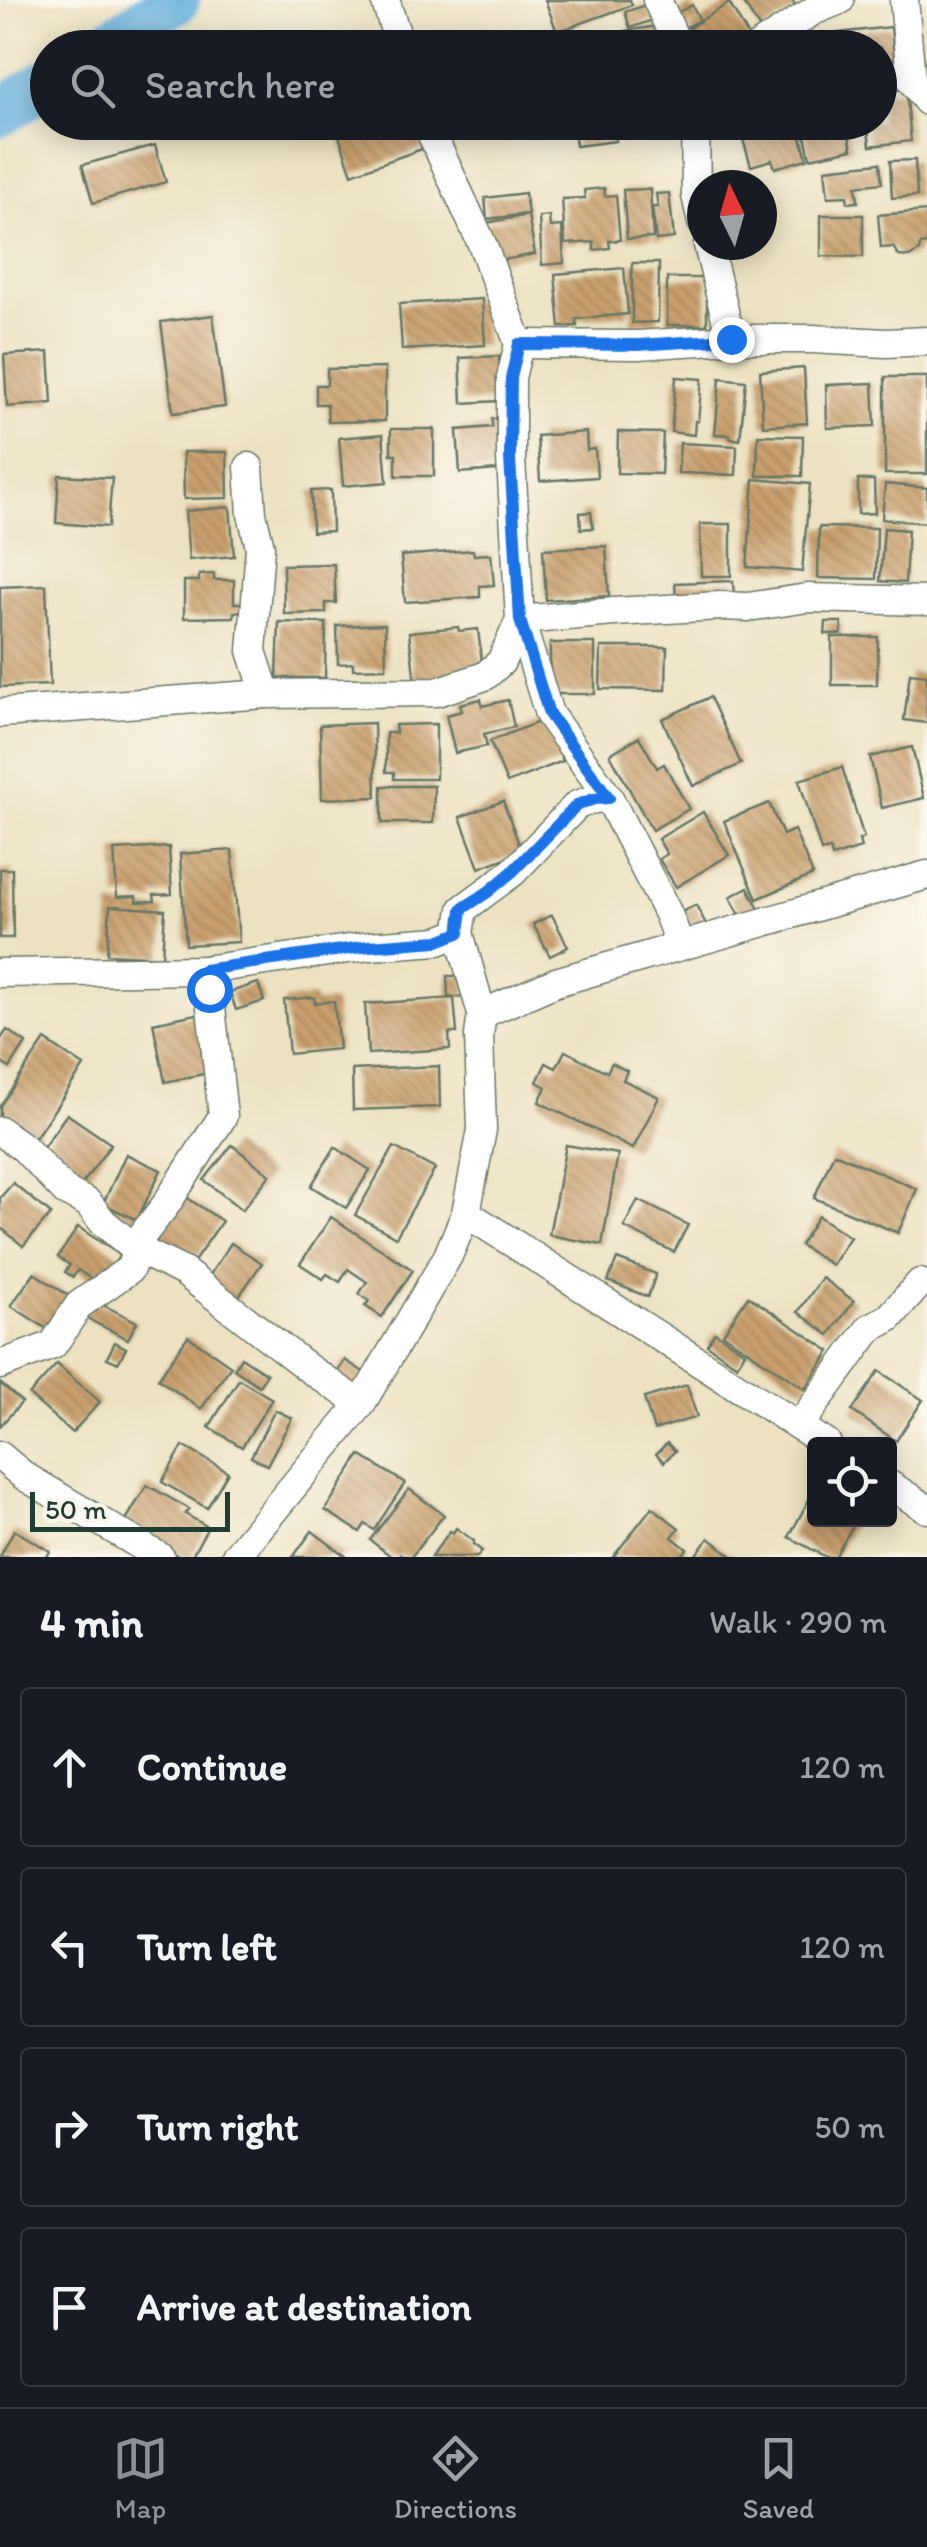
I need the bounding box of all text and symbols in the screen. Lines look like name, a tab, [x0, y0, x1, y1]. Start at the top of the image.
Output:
search box	[30, 30, 897, 140]
icon: search	[65, 58, 120, 113]
text: Search here	[145, 62, 336, 108]
north arrow	[687, 170, 777, 260]
route end	[709, 317, 755, 363]
route start	[187, 967, 233, 1013]
map controls	[807, 1437, 897, 1527]
button: locate	[807, 1437, 897, 1527]
scale bar	[30, 1487, 230, 1532]
text: 50 m	[45, 1492, 107, 1526]
text: 4 min	[40, 1597, 143, 1648]
text: Walk · 290 m	[709, 1603, 887, 1641]
icon: ahead	[42, 1740, 97, 1795]
text: Continue	[137, 1744, 287, 1790]
text: 120 m	[799, 1748, 885, 1786]
icon: left	[42, 1920, 97, 1975]
text: Turn left	[137, 1924, 277, 1970]
text: 120 m	[799, 1928, 885, 1966]
icon: right	[42, 2100, 97, 2155]
text: Turn right	[137, 2104, 299, 2150]
text: 50 m	[814, 2108, 885, 2146]
icon: arrive	[42, 2280, 97, 2335]
text: Arrive at destination	[137, 2284, 472, 2330]
tab: Map	[113, 2431, 168, 2525]
tab: Directions	[394, 2431, 517, 2525]
tab: Saved	[743, 2431, 814, 2525]

